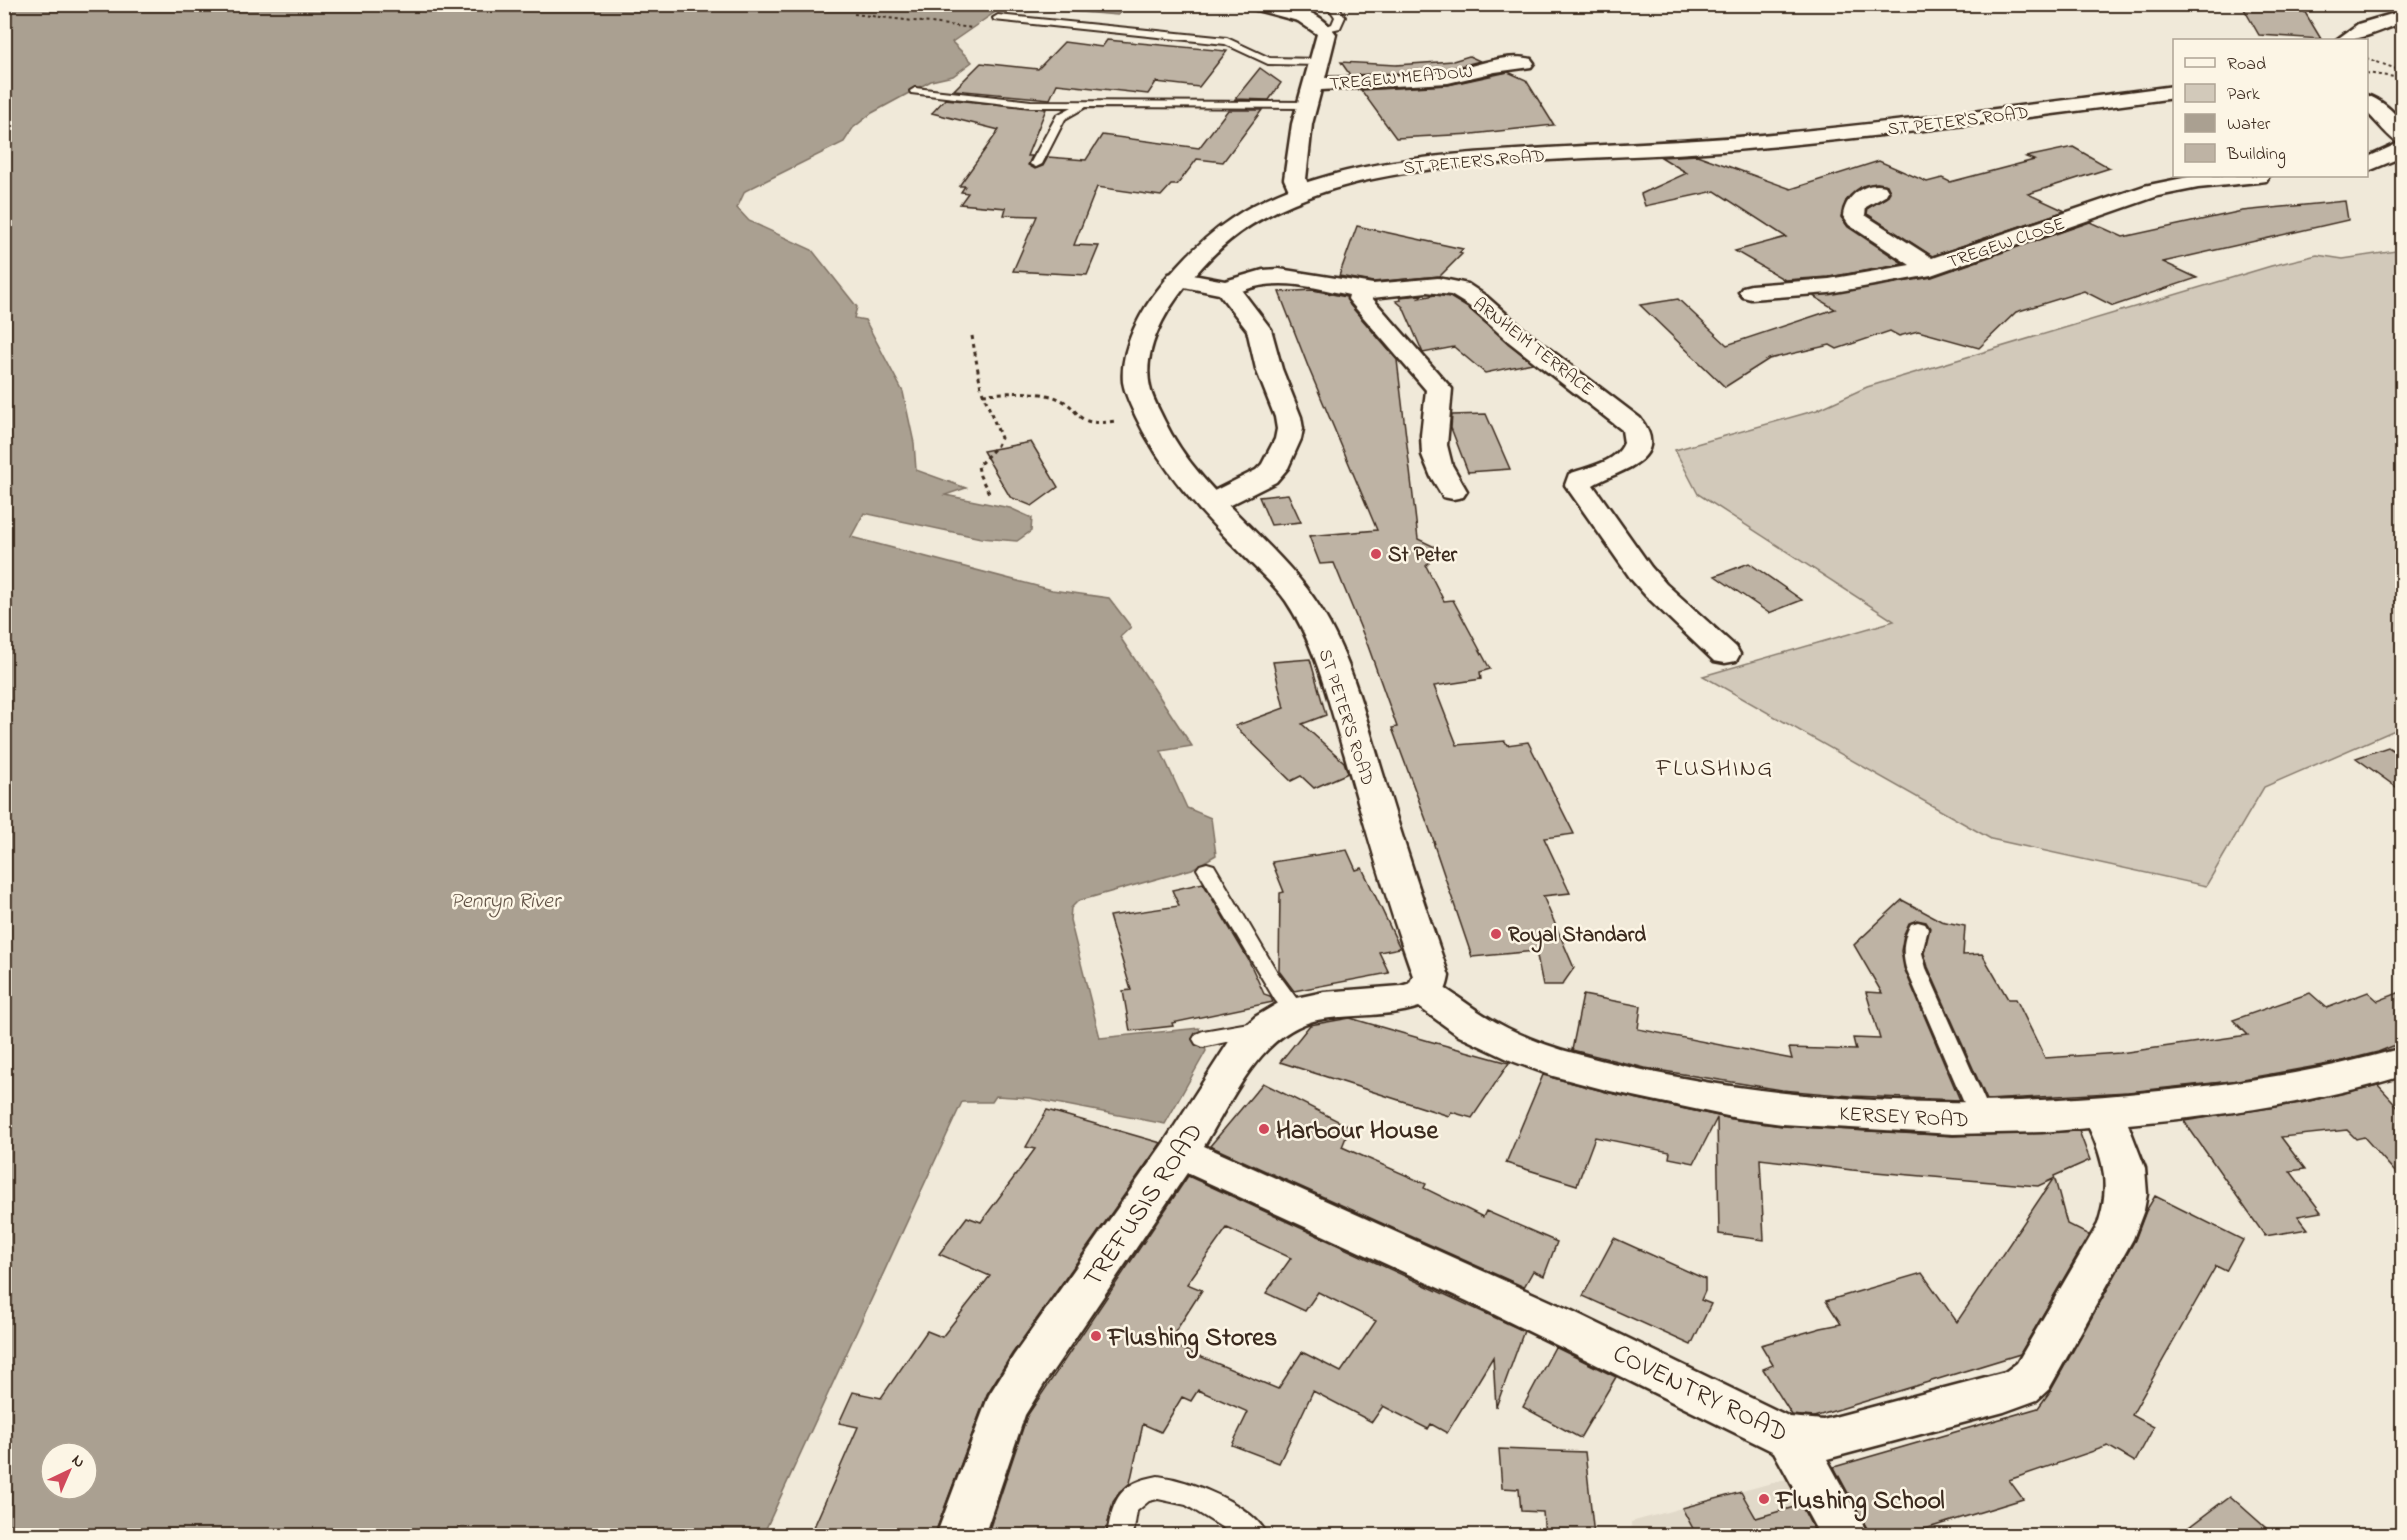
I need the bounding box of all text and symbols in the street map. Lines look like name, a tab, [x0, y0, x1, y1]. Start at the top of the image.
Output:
legend	[2173, 39, 2368, 177]
text: Road	[2227, 52, 2266, 78]
street label: TREGEW MEADOW	[1328, 60, 1474, 98]
text: Park	[2227, 82, 2260, 108]
street label: ST PETER'S ROAD	[1886, 100, 2030, 144]
text: Water	[2227, 112, 2271, 138]
text: Building	[2226, 142, 2286, 169]
street label: ST PETER'S ROAD	[1402, 144, 1546, 182]
street label: TREGEW CLOSE	[1944, 212, 2069, 276]
street label: ARNHEIM TERRACE	[1467, 292, 1599, 403]
place label: St Peter	[1388, 541, 1458, 571]
marker: St Peter	[1369, 547, 1383, 561]
street label: ST PETER'S ROAD	[1311, 646, 1379, 789]
district label: FLUSHING	[1655, 752, 1774, 787]
water label: Penryn River	[450, 886, 563, 918]
place label: Royal Standard	[1508, 921, 1646, 953]
marker: Royal Standard	[1489, 927, 1503, 941]
street label: KERSEY ROAD	[1838, 1100, 1969, 1136]
place label: Harbour House	[1276, 1113, 1439, 1151]
street label: TREFUSIS ROAD	[1075, 1116, 1214, 1296]
marker: Harbour House	[1257, 1122, 1271, 1136]
place label: Flushing Stores	[1106, 1320, 1277, 1359]
marker: Flushing Stores	[1089, 1329, 1103, 1343]
street label: COVENTRY ROAD	[1606, 1336, 1794, 1454]
north arrow	[39, 1441, 99, 1501]
text: N	[66, 1449, 90, 1474]
place label: Flushing School	[1774, 1483, 1945, 1522]
marker: Flushing School	[1757, 1492, 1771, 1506]

